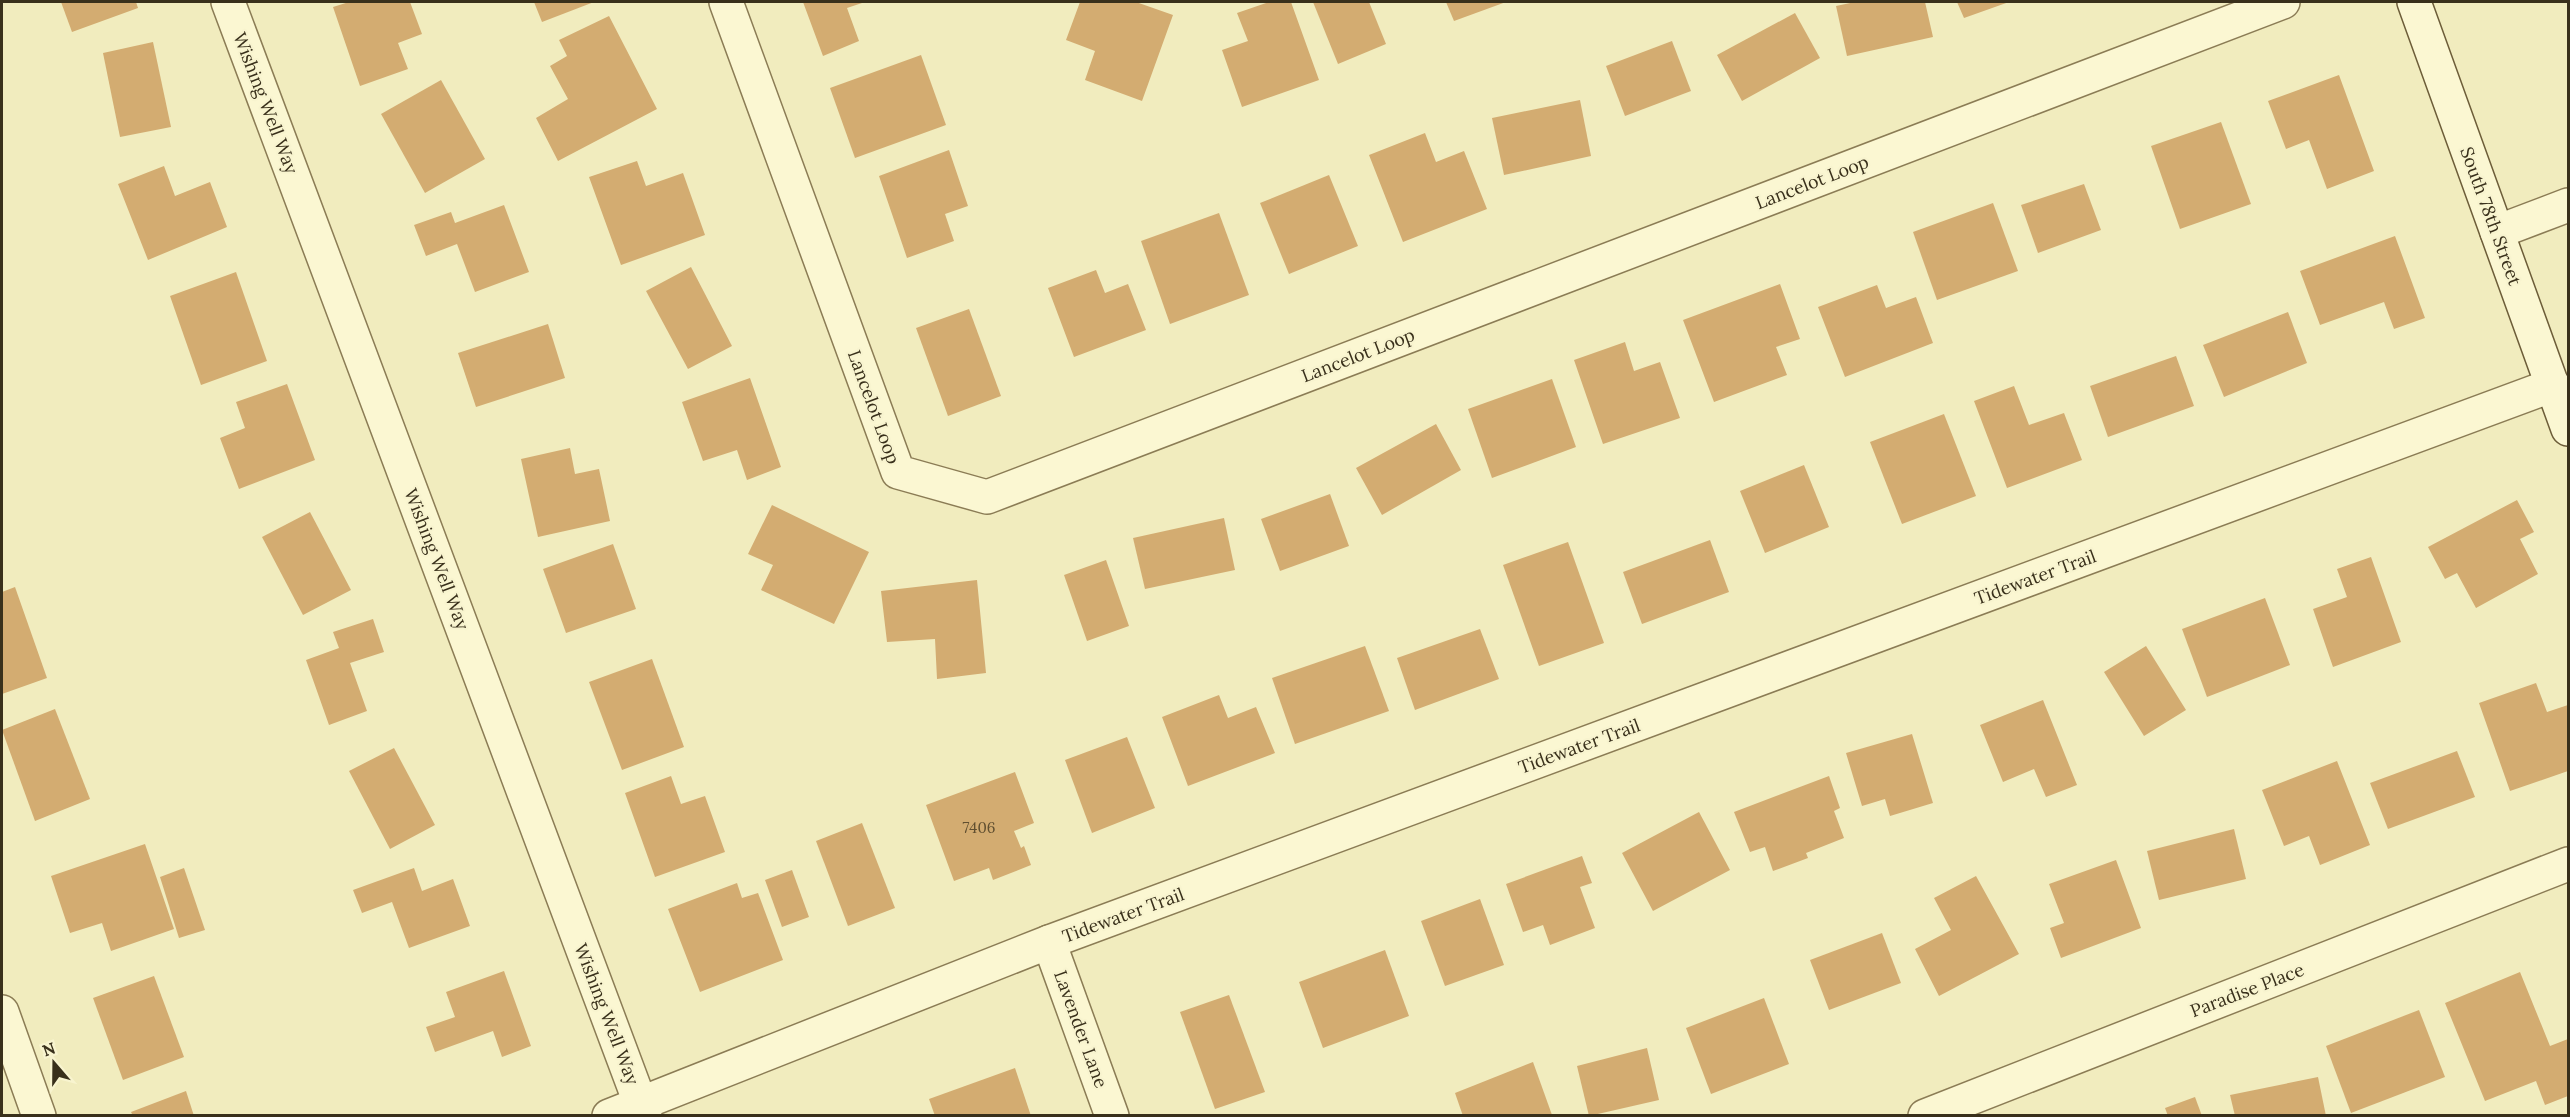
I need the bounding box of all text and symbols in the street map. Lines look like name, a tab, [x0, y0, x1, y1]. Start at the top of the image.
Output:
street label: Wishing Well Way	[228, 29, 304, 177]
street label: South 78th Street	[2455, 144, 2527, 289]
street label: Lancelot Loop	[1752, 150, 1872, 214]
street label: Lancelot Loop	[1298, 323, 1418, 387]
street label: Lancelot Loop	[843, 347, 905, 467]
street label: Wishing Well Way	[399, 485, 475, 633]
street label: Tidewater Trail	[1971, 544, 2099, 610]
street label: Tidewater Trail	[1515, 713, 1643, 779]
house number: 7406	[963, 818, 995, 837]
street label: Tidewater Trail	[1059, 882, 1187, 948]
street label: Wishing Well Way	[569, 940, 645, 1088]
street label: Paradise Place	[2187, 958, 2307, 1022]
street label: Lavender Lane	[1049, 967, 1113, 1091]
north arrow	[24, 1033, 84, 1093]
text: N	[40, 1037, 58, 1060]

